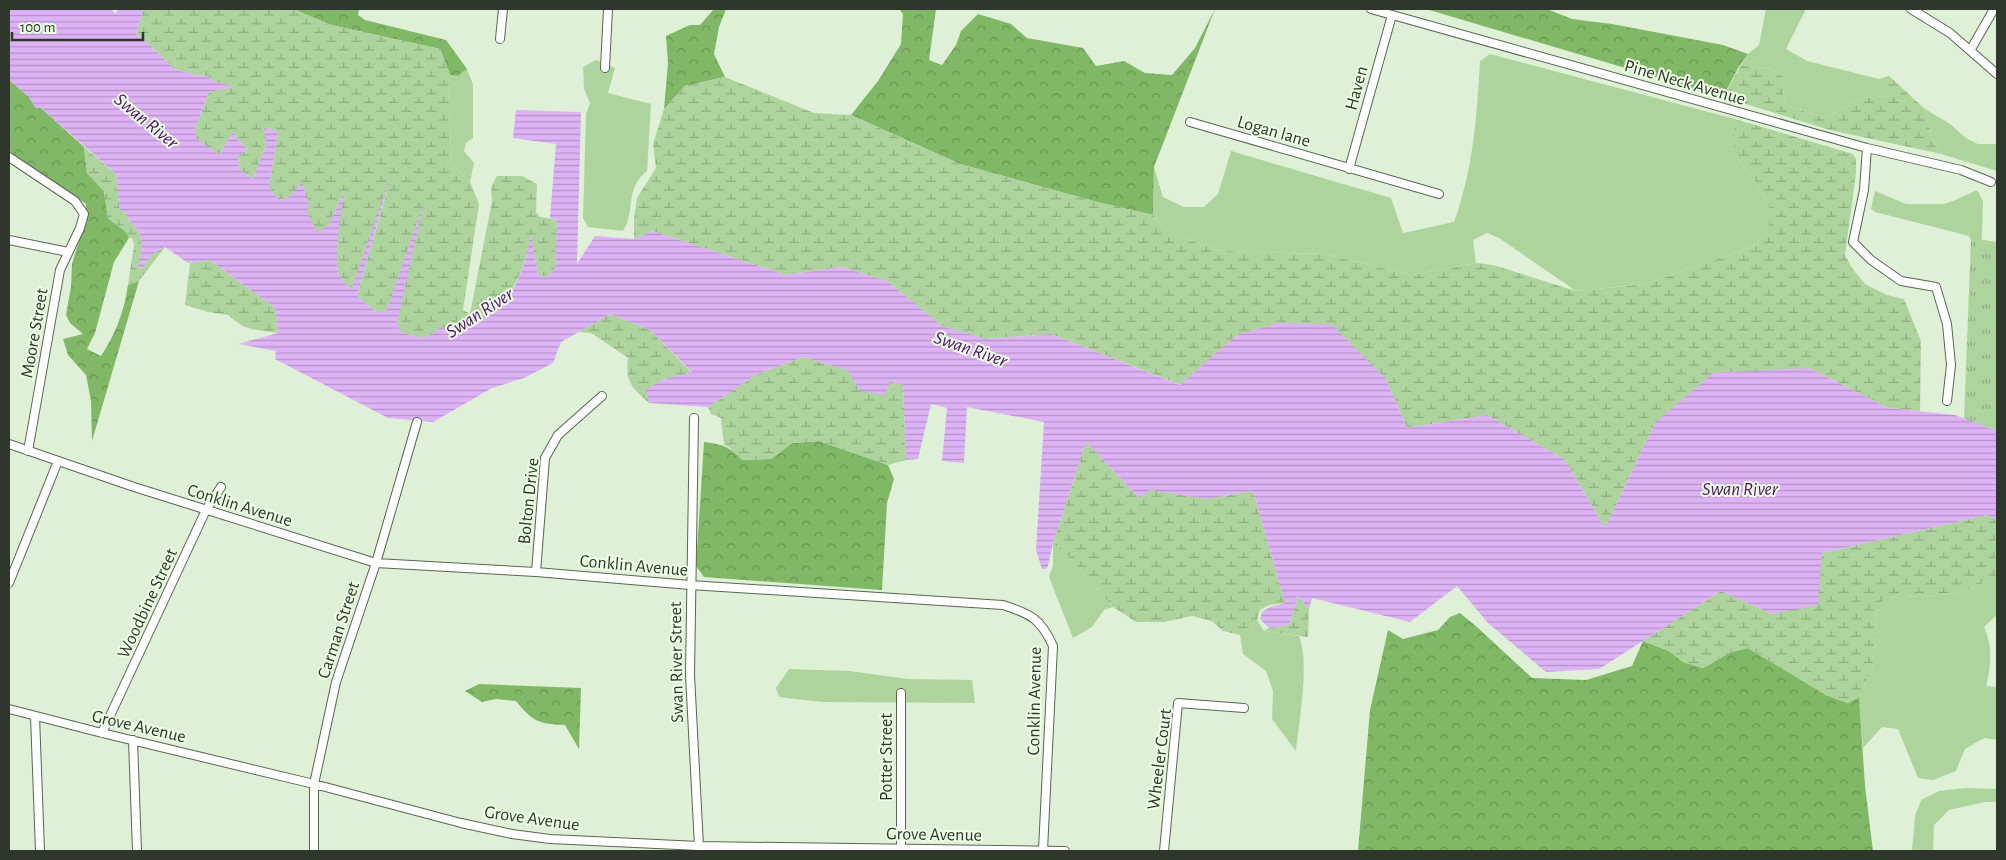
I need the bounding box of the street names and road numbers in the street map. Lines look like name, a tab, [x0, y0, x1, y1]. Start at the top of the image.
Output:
street label: Pine Neck Avenue	[1622, 57, 1747, 109]
street label: Haven	[1342, 64, 1371, 112]
street label: Logan lane	[1235, 113, 1312, 151]
street label: Moore Street	[18, 287, 52, 379]
street label: Bolton Drive	[516, 457, 542, 545]
street label: Conklin Avenue	[185, 481, 294, 530]
street label: Woodbine Street	[115, 546, 181, 661]
street label: Conklin Avenue	[579, 552, 689, 580]
street label: Carman Street	[315, 580, 363, 681]
street label: Swan River Street	[667, 601, 687, 723]
street label: Conklin Avenue	[1025, 647, 1045, 756]
street label: Grove Avenue	[90, 707, 188, 747]
street label: Wheeler Court	[1145, 707, 1175, 811]
street label: Potter Street	[878, 713, 896, 801]
street label: Grove Avenue	[483, 803, 581, 835]
street label: Grove Avenue	[886, 825, 982, 845]

